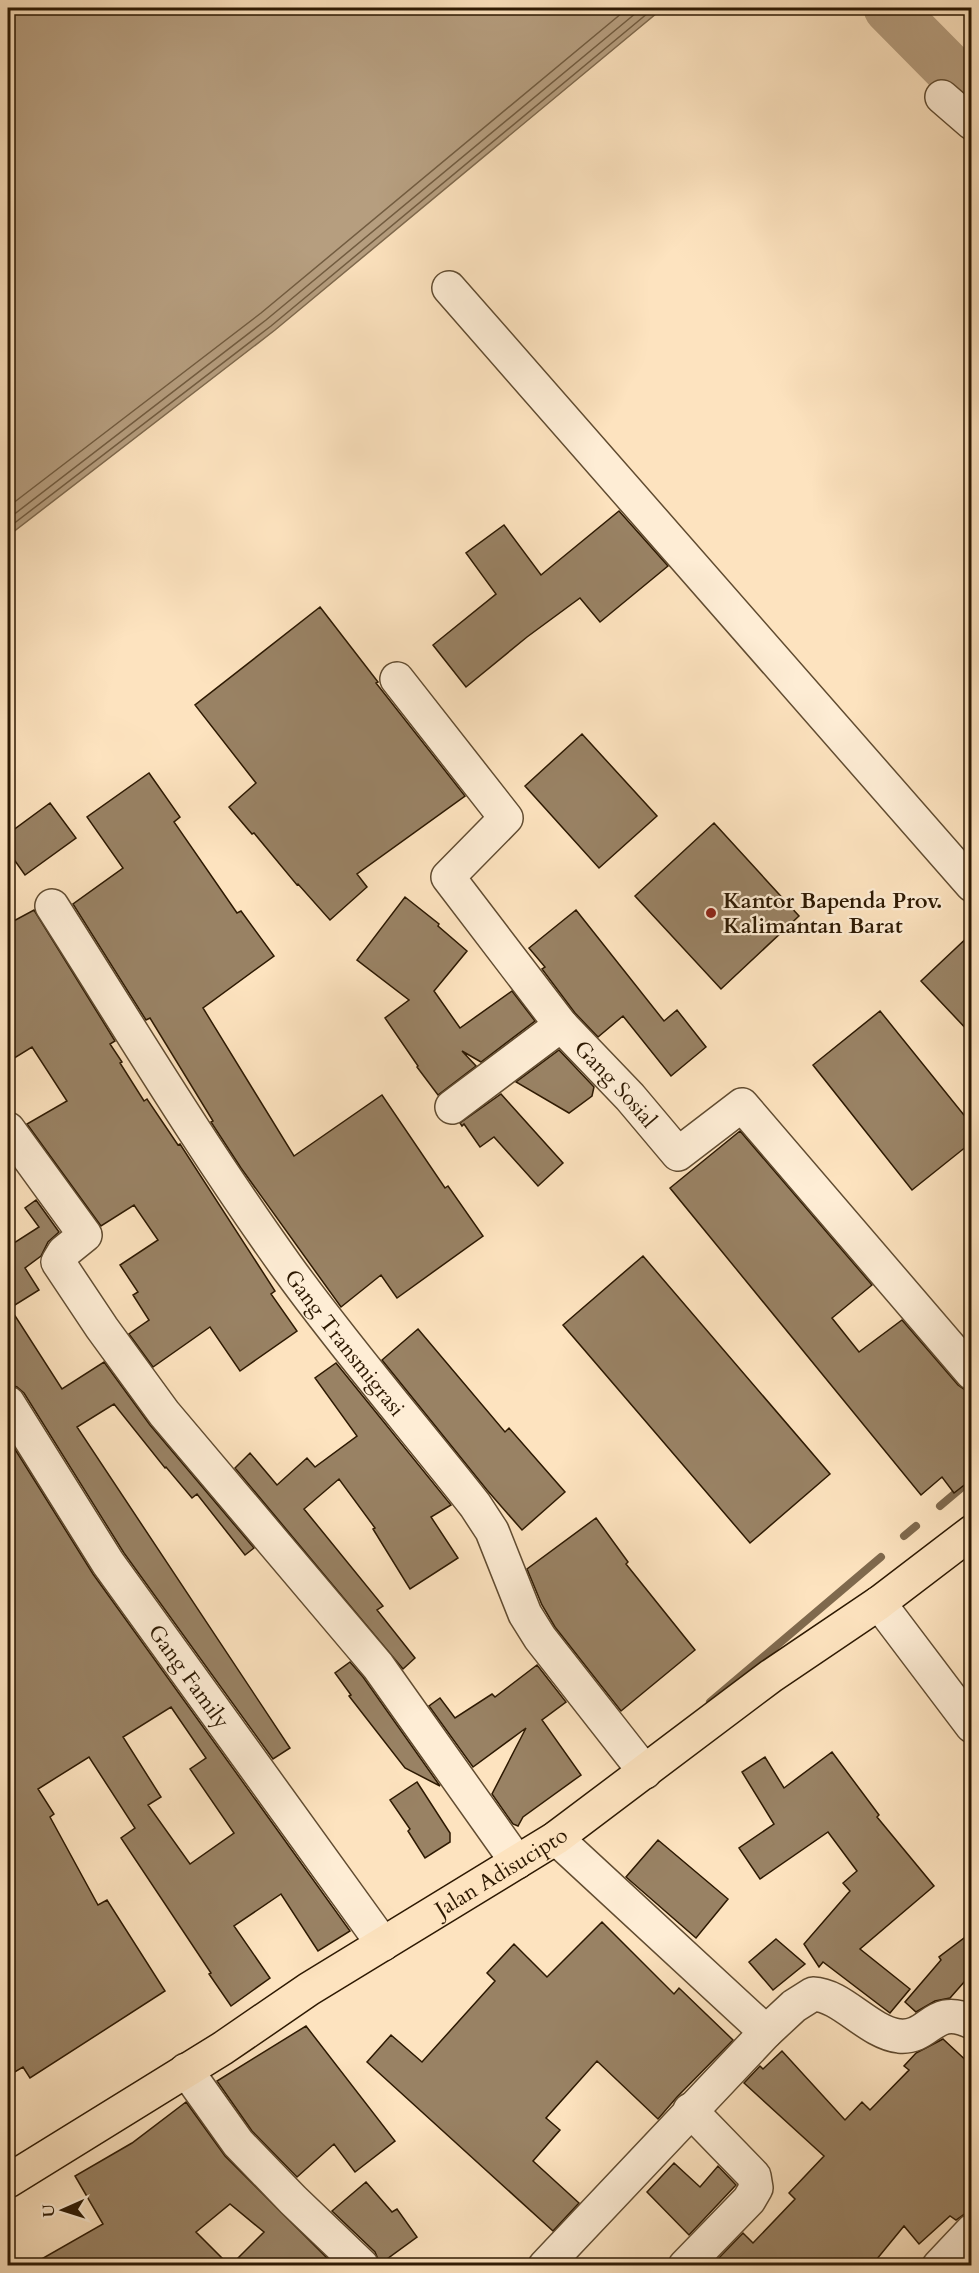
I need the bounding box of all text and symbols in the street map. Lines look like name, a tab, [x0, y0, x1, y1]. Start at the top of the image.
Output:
place label: Kantor Bapenda Prov. Kalimantan Barat	[723, 886, 942, 941]
marker: Kantor Bapenda Prov. Kalimantan Barat	[704, 906, 718, 920]
street label: Gang Sosial	[567, 1034, 664, 1135]
street label: Gang Transmigrasi	[277, 1263, 412, 1423]
street label: Gang Family	[141, 1618, 237, 1735]
street label: Jalan Adisucipto	[427, 1820, 574, 1926]
north arrow	[33, 2180, 93, 2240]
text: U	[38, 2204, 60, 2218]

